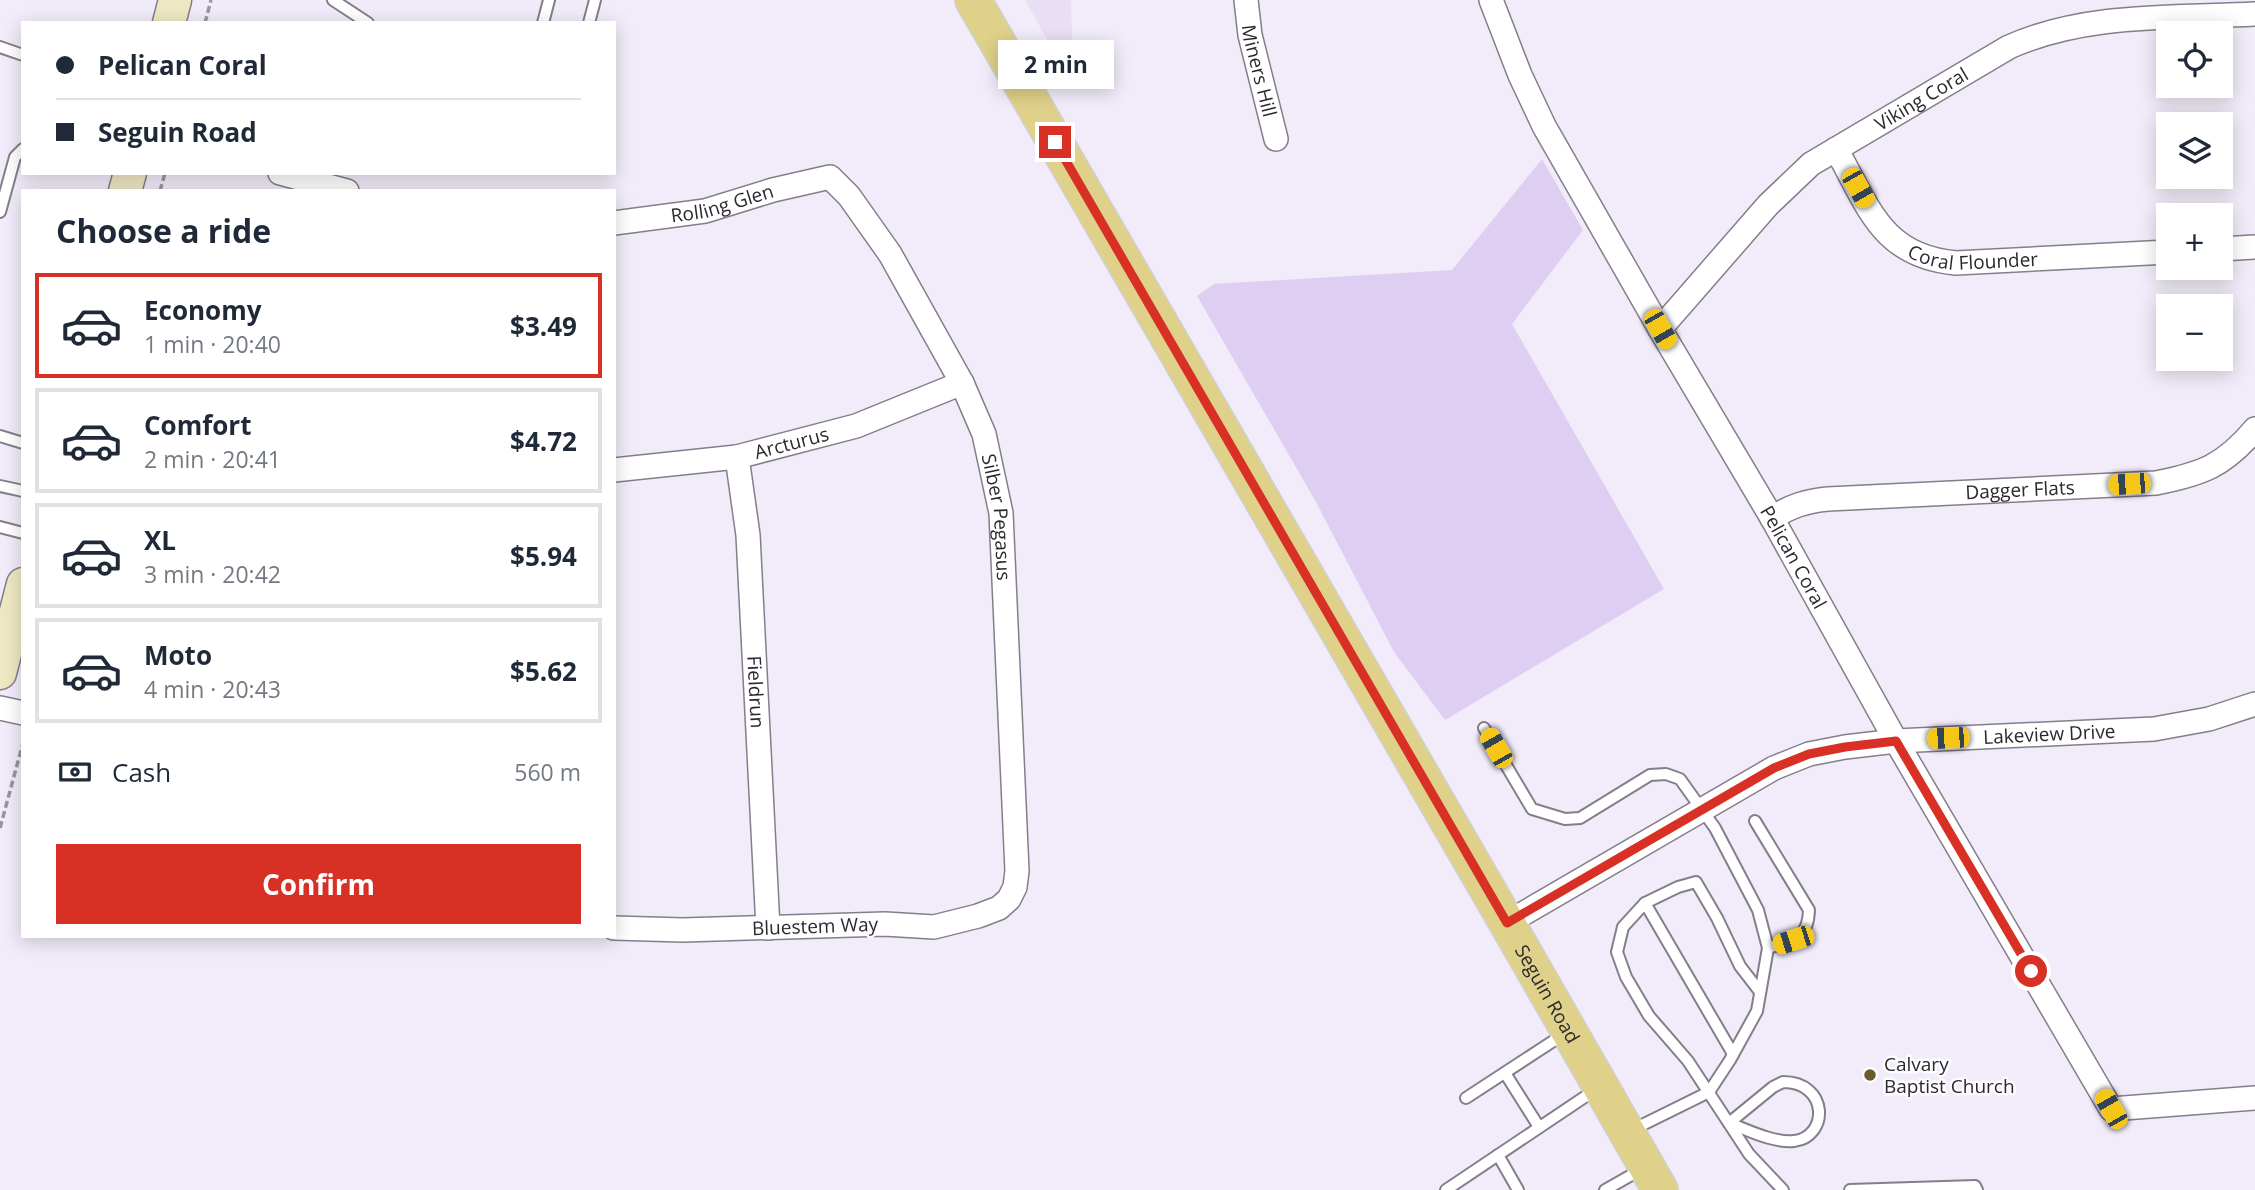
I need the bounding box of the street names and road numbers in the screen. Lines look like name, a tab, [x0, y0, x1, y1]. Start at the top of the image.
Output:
street label: Miners Hill	[1236, 23, 1283, 120]
street label: Viking Coral	[1870, 61, 1973, 137]
street label: Rolling Glen	[669, 178, 777, 228]
street label: Coral Flounder	[1904, 238, 2039, 276]
street label: Arcturus	[752, 421, 831, 465]
street label: Silber Pegasus	[976, 451, 1017, 581]
street label: Dagger Flats	[1965, 474, 2075, 505]
street label: Pelican Coral	[1754, 501, 1833, 613]
street label: Fieldrun	[741, 655, 771, 729]
street label: Lakeview Drive	[1983, 718, 2116, 750]
street label: Bluestem Way	[752, 911, 879, 941]
street label: Seguin Road	[1509, 940, 1586, 1048]

